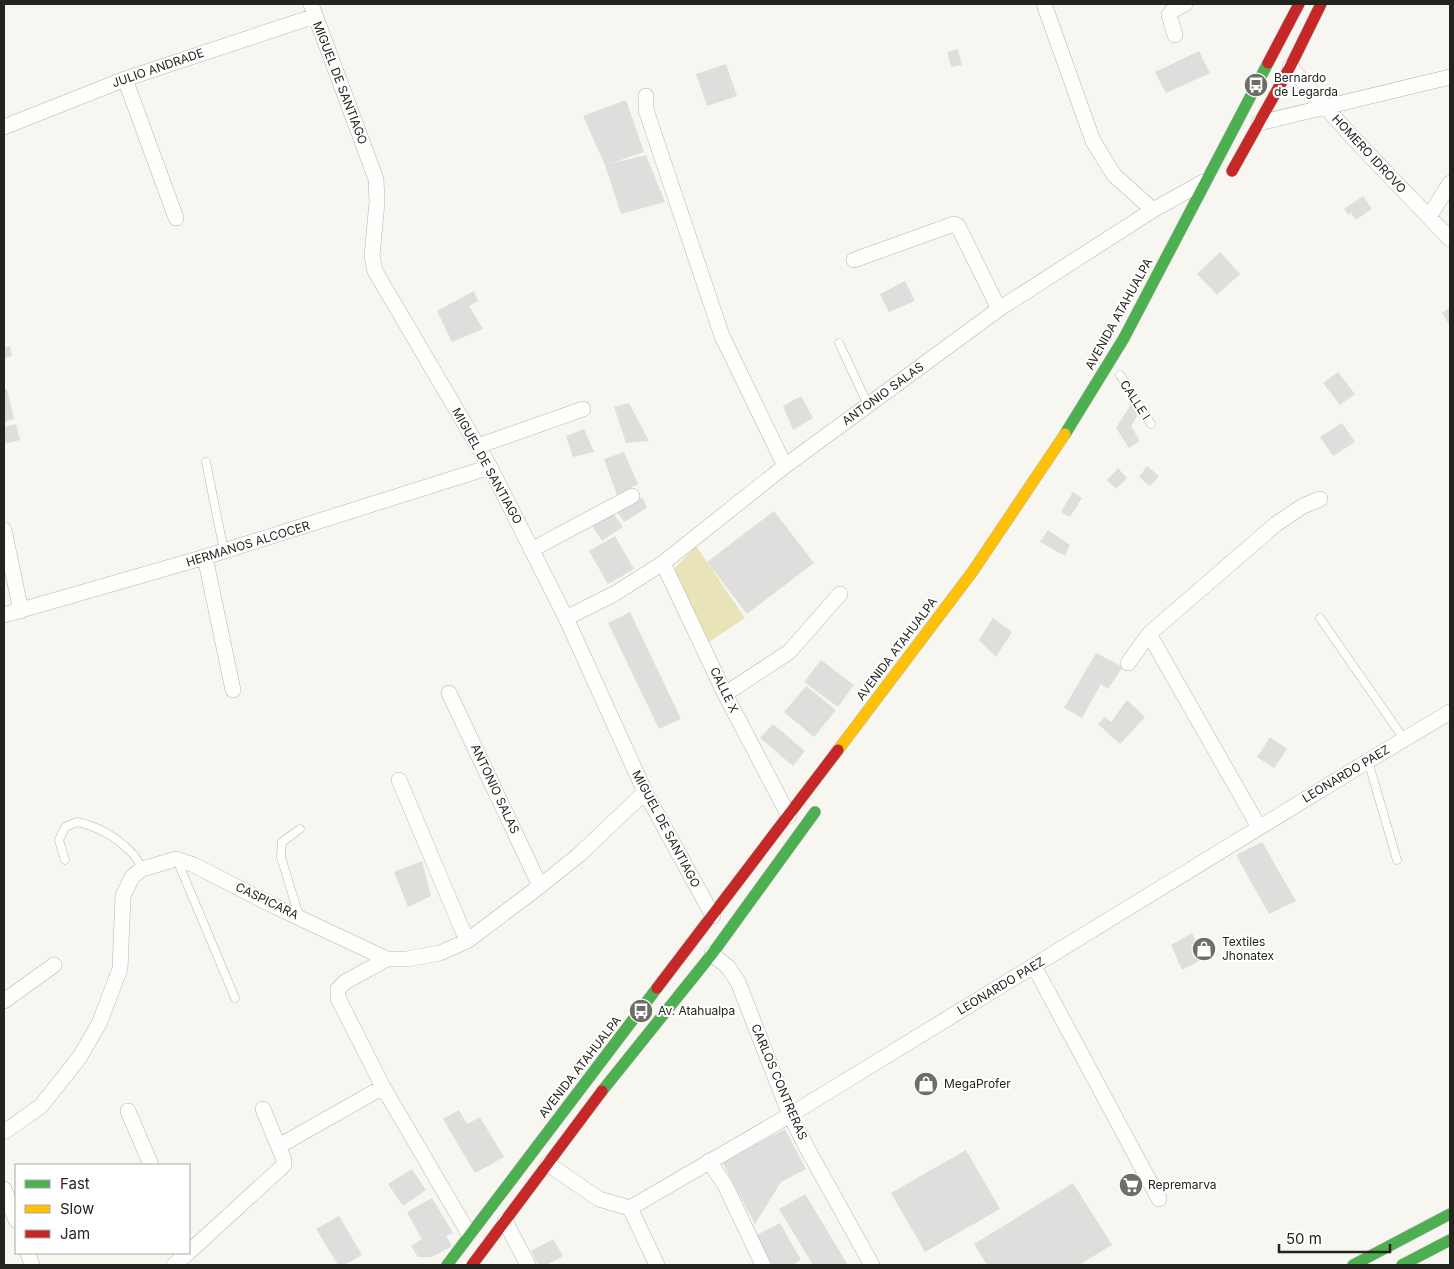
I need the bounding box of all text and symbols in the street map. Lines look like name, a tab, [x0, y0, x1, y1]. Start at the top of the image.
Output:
street label: MIGUEL DE SANTIAGO	[310, 19, 371, 146]
street label: JULIO ANDRADE	[110, 45, 206, 90]
place label: Bernardo de Legarda	[1274, 70, 1338, 99]
bus stop icon: Bernardo de Legarda	[1243, 72, 1269, 98]
street label: HOMERO IDROVO	[1329, 111, 1410, 196]
street label: AVENIDA ATAHUALPA	[1082, 255, 1155, 372]
street label: ANTONIO SALAS	[839, 359, 927, 428]
street label: CALLE I	[1117, 377, 1154, 422]
street label: MIGUEL DE SANTIAGO	[449, 405, 526, 526]
street label: HERMANOS ALCOCER	[184, 517, 312, 569]
street label: AVENIDA ATAHUALPA	[853, 594, 940, 703]
street label: CALLE X	[707, 664, 742, 715]
street label: ANTONIO SALAS	[468, 741, 523, 836]
street label: LEONARDO PAEZ	[1299, 742, 1392, 806]
street label: MIGUEL DE SANTIAGO	[629, 768, 704, 890]
street label: CASPICARA	[233, 879, 301, 922]
place label: Textiles Jhonatex	[1222, 934, 1275, 963]
shop icon: Textiles Jhonatex	[1191, 936, 1217, 962]
street label: LEONARDO PAEZ	[954, 954, 1047, 1018]
bus stop icon: Av. Atahualpa	[628, 998, 654, 1024]
place label: Av. Atahualpa	[658, 1003, 735, 1018]
street label: AVENIDA ATAHUALPA	[535, 1013, 624, 1121]
street label: CARLOS CONTRERAS	[748, 1022, 811, 1142]
shop icon: MegaProfer	[913, 1071, 939, 1097]
place label: MegaProfer	[944, 1076, 1011, 1091]
legend	[15, 1164, 190, 1254]
supermarket icon: Repremarva	[1118, 1172, 1144, 1198]
text: Fast	[60, 1174, 90, 1193]
place label: Repremarva	[1148, 1177, 1217, 1192]
text: Slow	[60, 1199, 94, 1218]
scale bar	[1279, 1222, 1390, 1254]
text: Jam	[60, 1224, 90, 1243]
text: 50 m	[1286, 1229, 1322, 1248]

